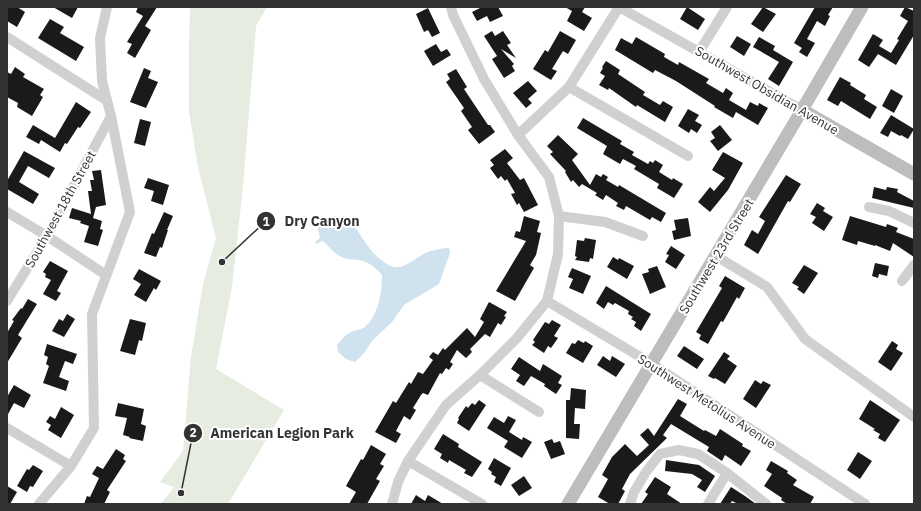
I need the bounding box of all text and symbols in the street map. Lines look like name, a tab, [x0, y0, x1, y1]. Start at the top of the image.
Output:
street label: Southwest Obsidian Avenue	[692, 42, 842, 139]
street label: Southwest 18th Street	[21, 148, 100, 271]
street label: Southwest 23rd Street	[675, 195, 758, 317]
callout: Dry Canyon	[256, 208, 367, 234]
text: Dry Canyon	[284, 212, 360, 230]
text: 1	[262, 214, 270, 229]
street label: Southwest Metolius Avenue	[634, 350, 779, 453]
callout: American Legion Park	[183, 420, 362, 446]
text: American Legion Park	[210, 424, 355, 442]
text: 2	[189, 425, 197, 440]

